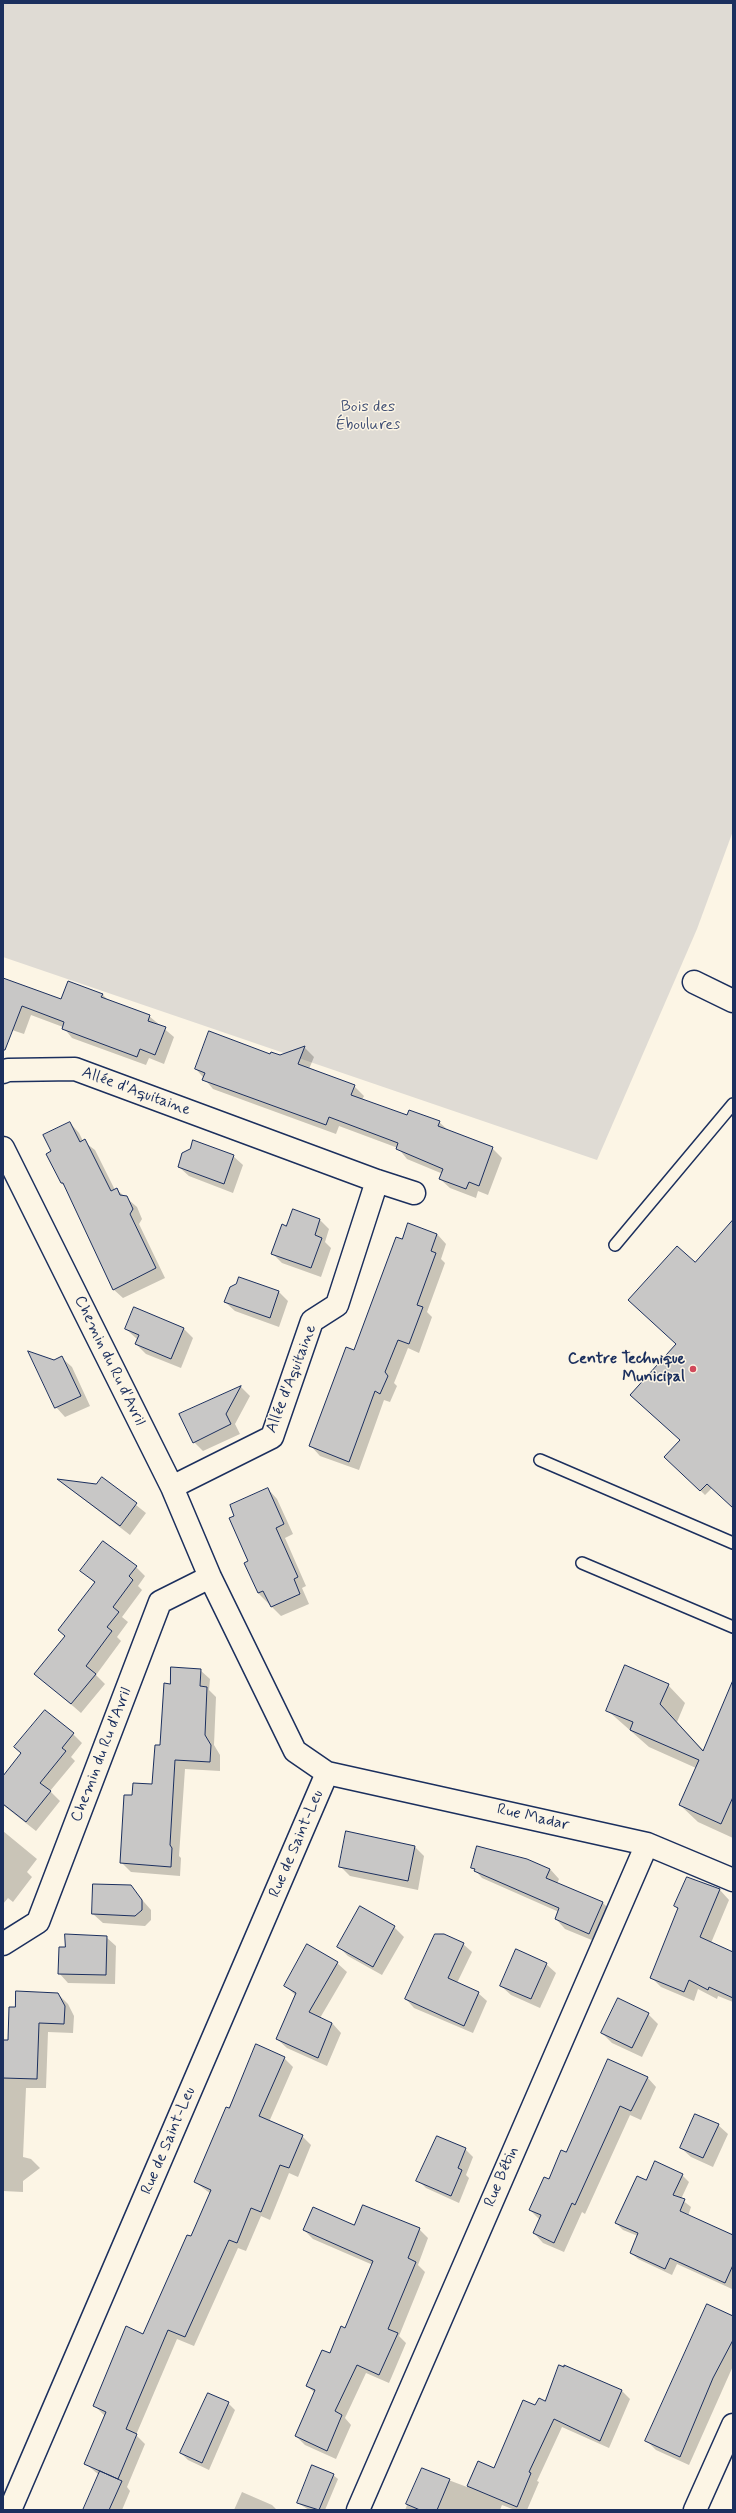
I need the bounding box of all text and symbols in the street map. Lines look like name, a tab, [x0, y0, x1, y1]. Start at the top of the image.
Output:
park label: Bois des Éboulures	[336, 398, 400, 436]
street label: Allée d'Aquitaine	[79, 1063, 193, 1121]
street label: Chemin du Ru d'Avril	[69, 1293, 149, 1429]
street label: Allée d'Aquitaine	[263, 1322, 321, 1436]
place label: Centre Technique Municipal	[568, 1350, 685, 1388]
marker: Centre Technique Municipal	[688, 1364, 698, 1374]
street label: Chemin du Ru d'Avril	[68, 1685, 136, 1825]
street label: Rue de Saint-Leu	[266, 1787, 328, 1901]
street label: Rue Madar	[495, 1800, 571, 1836]
street label: Rue de Saint-Leu	[138, 2084, 200, 2198]
street label: Rue Bétin	[481, 2144, 523, 2210]

